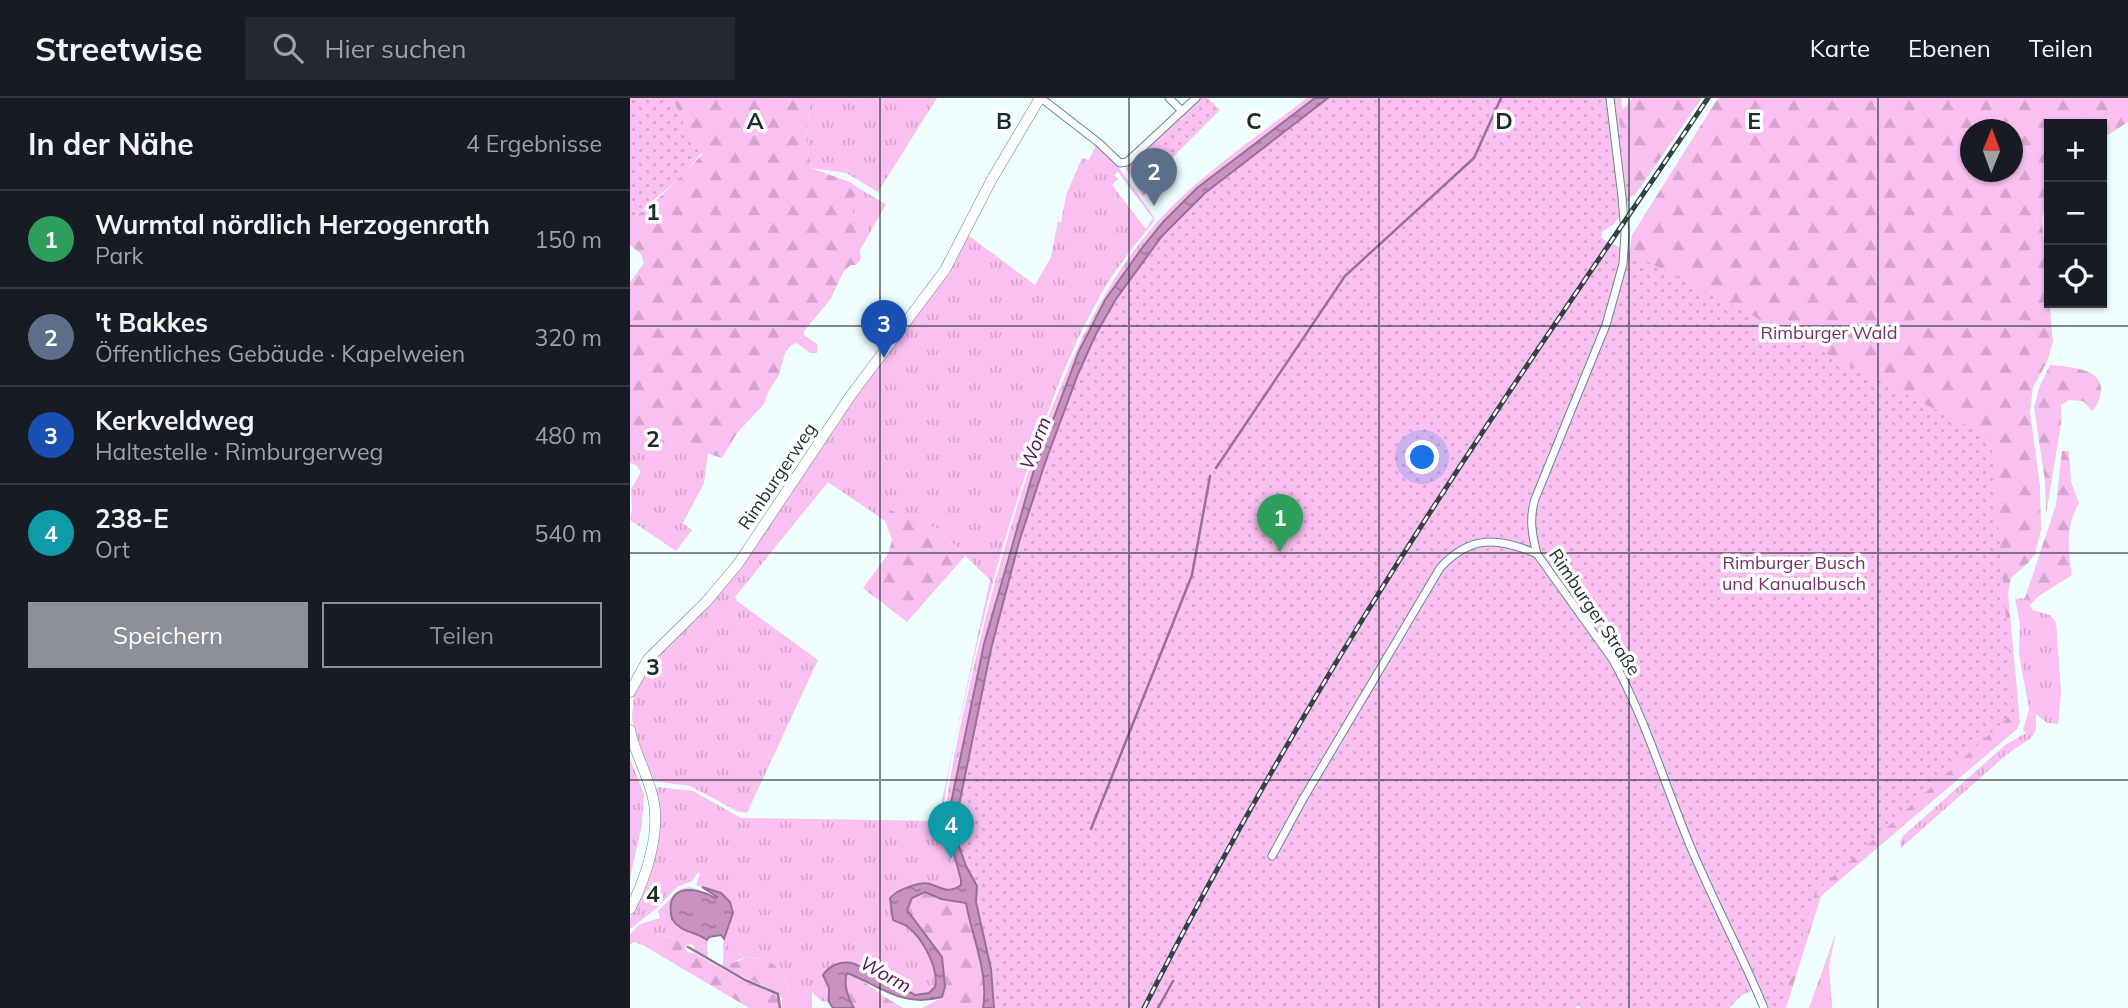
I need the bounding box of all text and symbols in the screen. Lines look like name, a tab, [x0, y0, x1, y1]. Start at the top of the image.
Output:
search box	[245, 17, 735, 80]
text: Streetwise	[35, 28, 203, 69]
icon: search	[269, 29, 307, 67]
text: Hier suchen	[325, 32, 466, 65]
text: Karte	[1810, 33, 1870, 63]
text: Ebenen	[1908, 33, 1991, 63]
text: Teilen	[2029, 33, 2093, 63]
text: A	[746, 106, 764, 135]
text: B	[996, 106, 1012, 135]
text: C	[1246, 106, 1262, 135]
text: D	[1495, 106, 1513, 135]
text: E	[1747, 106, 1761, 135]
north arrow	[1960, 119, 2023, 182]
map controls	[2044, 119, 2107, 308]
button: +	[2044, 119, 2107, 182]
text: In der Nähe	[28, 125, 194, 163]
text: 4 Ergebnisse	[466, 129, 602, 158]
pin: 2	[1131, 148, 1177, 206]
button: −	[2044, 182, 2107, 245]
text: 1	[646, 197, 660, 226]
text: Wurmtal nördlich Herzogenrath	[95, 208, 490, 241]
text: 1	[44, 225, 58, 254]
text: 150 m	[534, 225, 602, 254]
text: Park	[95, 241, 143, 270]
button: locate	[2044, 245, 2107, 308]
pin: 3	[861, 300, 907, 358]
text: 't Bakkes	[95, 306, 208, 339]
park label: Rimburger Wald	[1761, 321, 1897, 344]
text: 2	[44, 323, 58, 352]
text: 320 m	[534, 323, 602, 352]
text: Öffentliches Gebäude · Kapelweien	[95, 339, 465, 368]
text: Kerkveldweg	[95, 404, 254, 437]
water label: Worm	[1014, 413, 1056, 473]
street label: Rimburgerweg	[733, 418, 821, 534]
text: 3	[44, 421, 58, 450]
text: 480 m	[534, 421, 602, 450]
text: 2	[646, 424, 660, 453]
text: Haltestelle · Rimburgerweg	[95, 437, 383, 466]
your location	[1405, 440, 1439, 474]
pin: 1	[1257, 494, 1303, 552]
text: 238-E	[95, 502, 169, 535]
text: 4	[44, 519, 58, 548]
text: 540 m	[534, 519, 602, 548]
text: Ort	[95, 535, 130, 564]
street label: Rimburger Straße	[1544, 544, 1646, 680]
park label: Rimburger Busch und Kanualbusch	[1722, 551, 1866, 595]
button: Speichern	[28, 602, 308, 668]
button: Teilen	[322, 602, 602, 668]
text: 3	[646, 652, 660, 681]
pin: 4	[928, 801, 974, 859]
text: 4	[646, 879, 660, 908]
water label: Worm	[856, 950, 916, 998]

